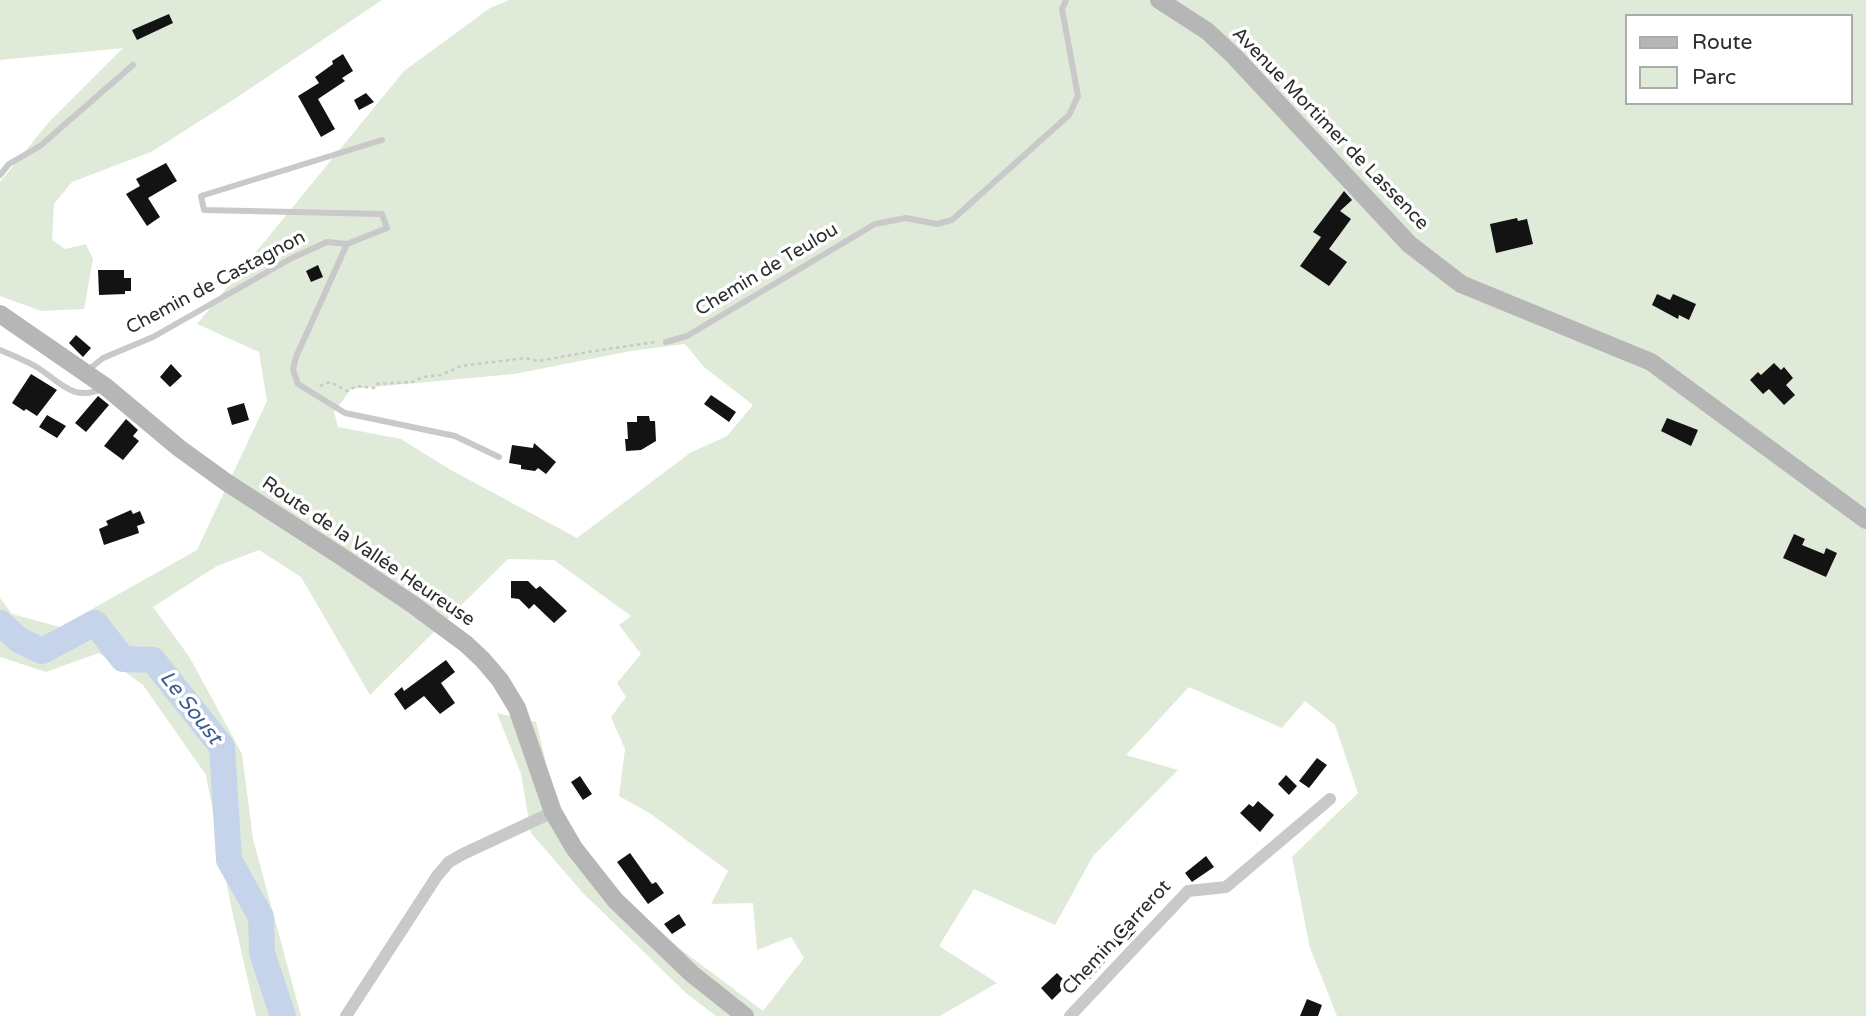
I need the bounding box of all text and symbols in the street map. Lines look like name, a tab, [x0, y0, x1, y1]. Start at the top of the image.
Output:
legend	[1624, 14, 1852, 105]
street label: Avenue Mortimer de Lassence	[1227, 23, 1433, 235]
text: Route	[1692, 30, 1752, 55]
text: Parc	[1692, 65, 1736, 90]
street label: Chemin de Teulou	[692, 218, 842, 322]
street label: Chemin de Castagnon	[123, 226, 309, 340]
street label: Route de la Vallée Heureuse	[257, 472, 479, 632]
water label: Le Soust	[154, 666, 226, 750]
street label: Chemin Carrerot	[1058, 876, 1176, 1000]

